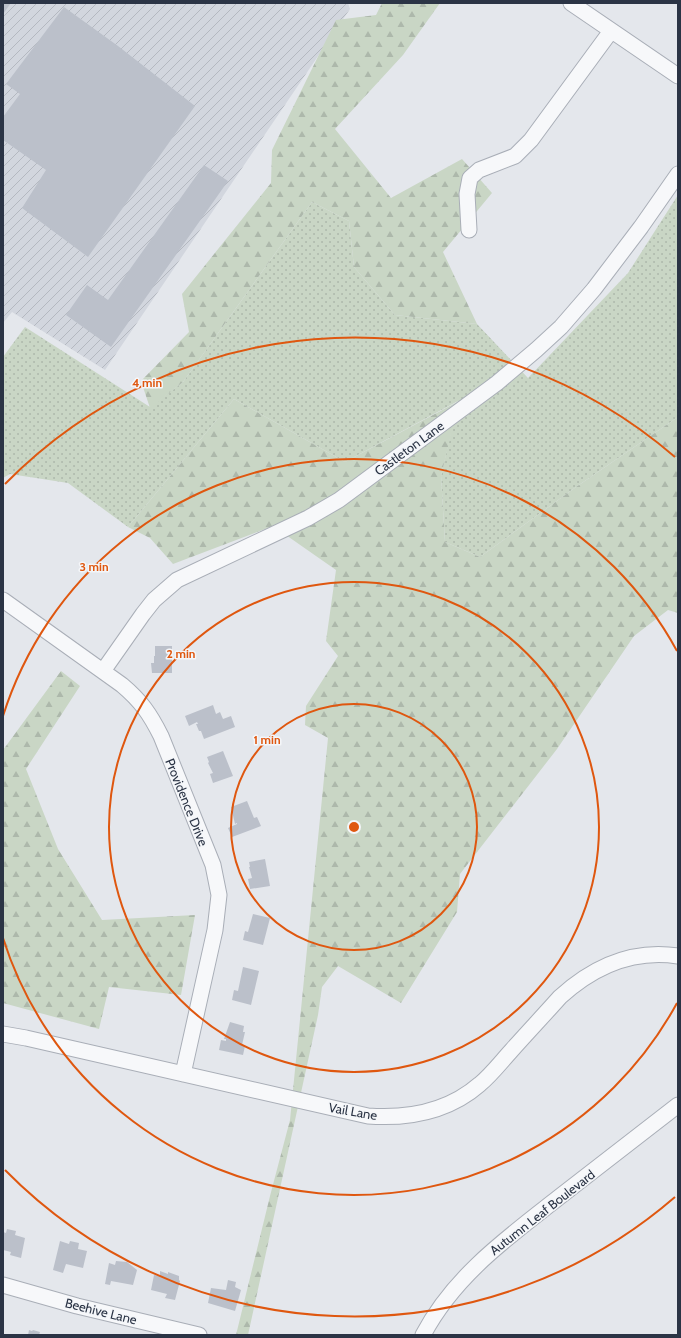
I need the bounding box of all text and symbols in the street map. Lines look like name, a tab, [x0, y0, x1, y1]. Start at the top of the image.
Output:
text: 4 min	[132, 375, 162, 390]
street label: Castleton Lane	[371, 417, 447, 479]
text: 3 min	[79, 559, 109, 574]
text: 2 min	[167, 646, 195, 661]
text: 1 min	[253, 732, 281, 747]
street label: Providence Drive	[162, 756, 212, 848]
centre of rings	[347, 820, 361, 834]
street label: Vail Lane	[327, 1099, 379, 1123]
street label: Autumn Leaf Boulevard	[486, 1166, 598, 1258]
street label: Beehive Lane	[63, 1294, 139, 1328]

